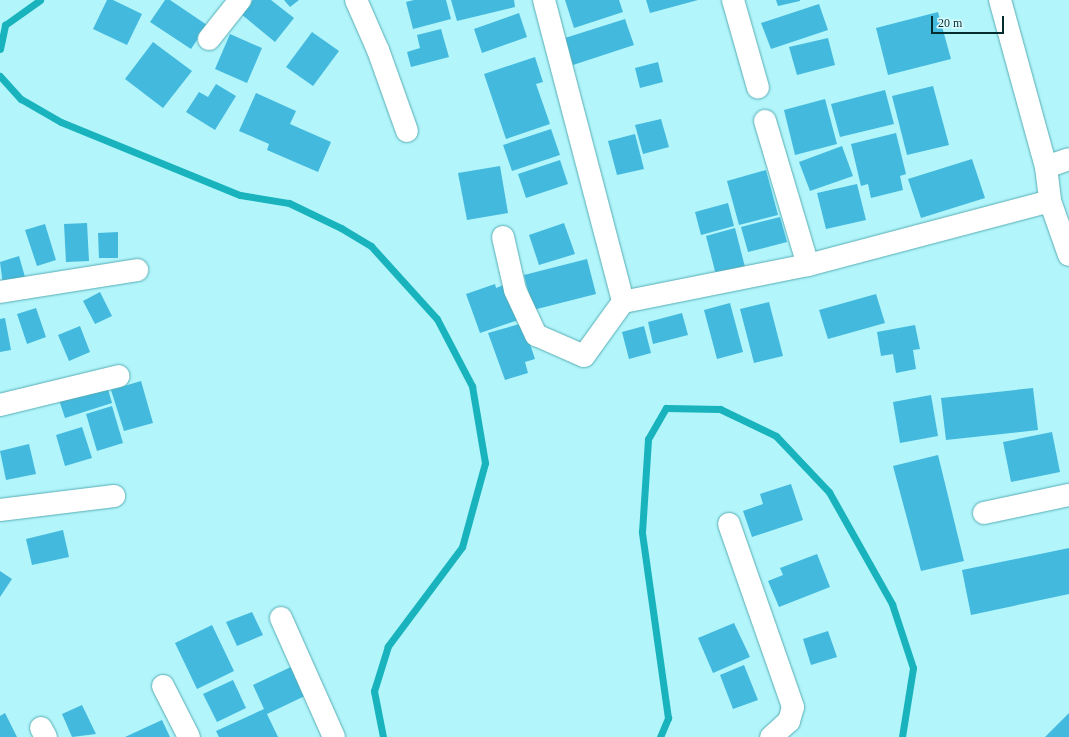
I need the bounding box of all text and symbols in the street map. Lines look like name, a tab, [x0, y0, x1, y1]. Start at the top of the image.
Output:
scale bar	[933, 8, 1006, 34]
text: 20 m	[938, 16, 962, 30]

